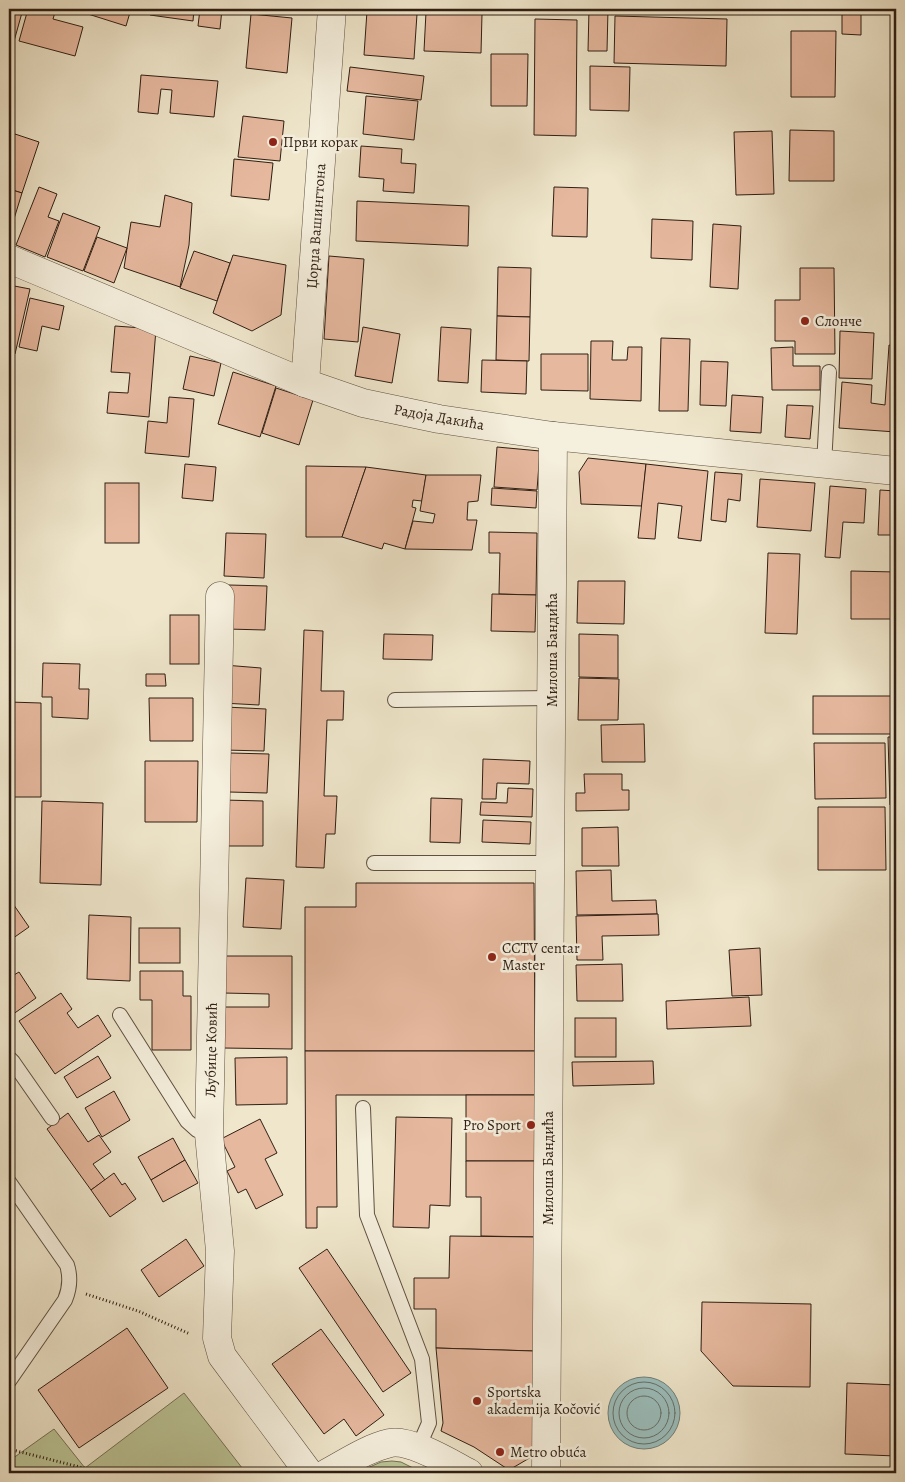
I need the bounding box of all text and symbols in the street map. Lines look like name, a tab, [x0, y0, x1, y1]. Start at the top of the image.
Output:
place label: Први корак	[283, 132, 358, 152]
marker: Први корак	[267, 136, 279, 148]
street label: Џорџа Вашингтона	[302, 162, 330, 289]
place label: Слонче	[815, 311, 862, 331]
marker: Слонче	[799, 315, 811, 327]
street label: Радоја Дакића	[392, 399, 486, 435]
street label: Милоша Бандића	[542, 593, 562, 707]
place label: CCTV centar Master	[502, 938, 580, 975]
marker: CCTV centar Master	[486, 951, 498, 963]
street label: Љубице Ковић	[200, 1002, 222, 1098]
street label: Милоша Бандића	[538, 1111, 558, 1225]
place label: Pro Sport	[463, 1115, 521, 1135]
marker: Pro Sport	[525, 1119, 537, 1131]
place label: Sportska akademija Kočović	[487, 1382, 600, 1419]
marker: Sportska akademija Kočović	[471, 1395, 483, 1407]
place label: Metro obuća	[510, 1442, 587, 1462]
marker: Metro obuća	[494, 1446, 506, 1458]

